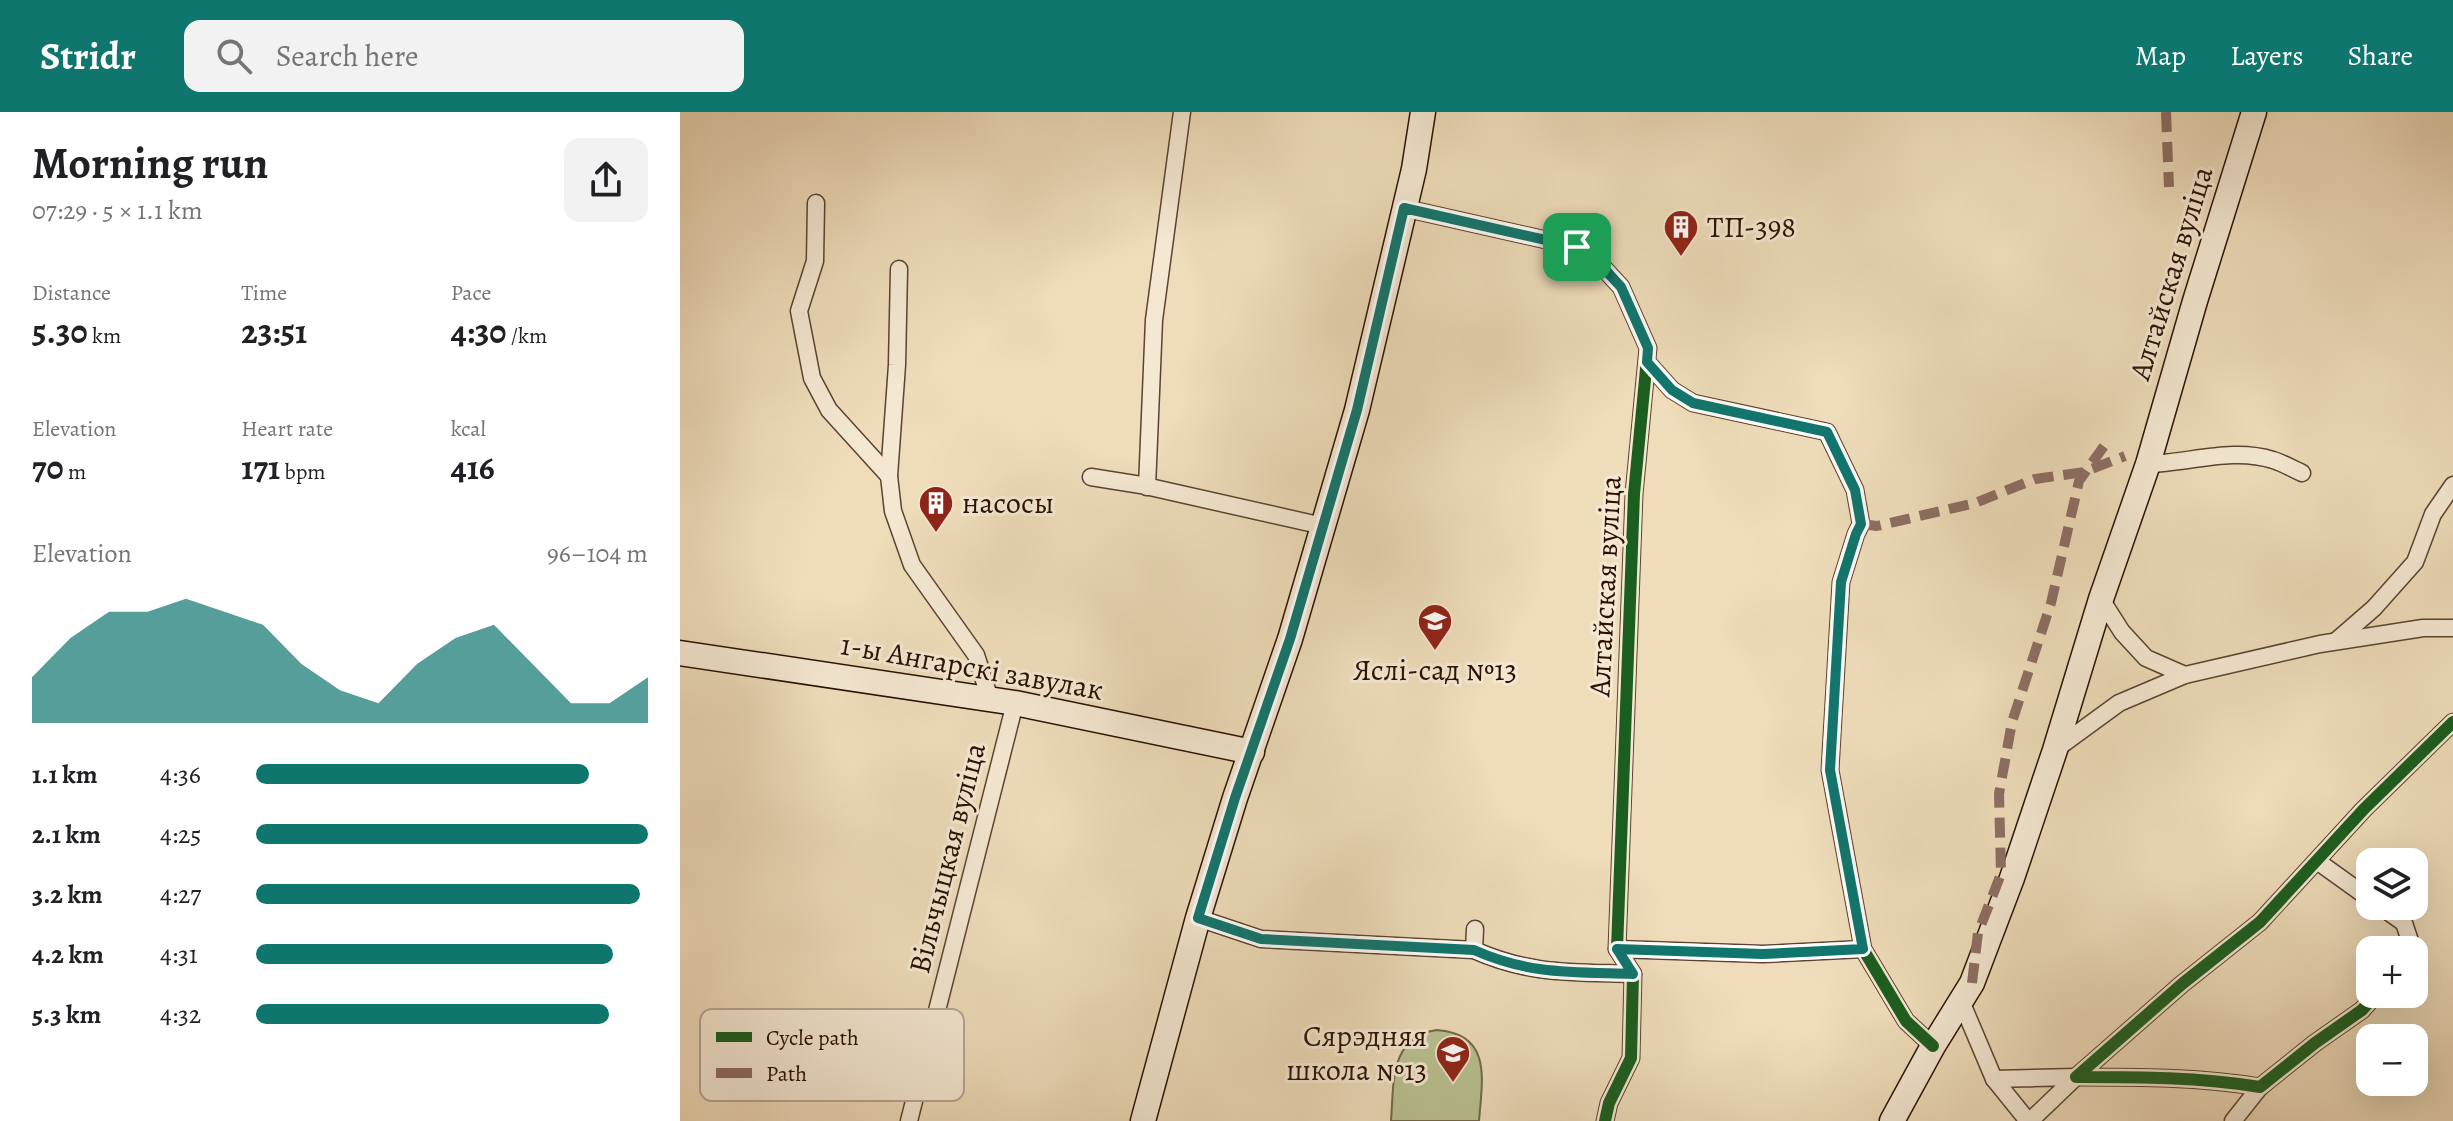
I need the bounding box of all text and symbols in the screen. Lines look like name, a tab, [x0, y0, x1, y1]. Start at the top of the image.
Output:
search box	[184, 20, 744, 92]
text: Stridr	[40, 30, 136, 82]
icon: search	[212, 34, 256, 78]
text: Search here	[276, 36, 419, 76]
text: Map	[2135, 37, 2186, 75]
text: Layers	[2230, 37, 2303, 75]
text: Share	[2347, 37, 2413, 75]
text: Morning run	[32, 133, 268, 193]
button: share	[564, 138, 648, 222]
street label: Алтайская вуліца	[2119, 161, 2222, 386]
text: 07:29 · 5 × 1.1 km	[32, 193, 203, 228]
place label: ТП-398	[1707, 207, 1796, 247]
building icon: ТП-398	[1662, 208, 1700, 258]
pin	[1543, 213, 1611, 281]
icon: arrive	[1555, 225, 1599, 269]
text: Distance	[32, 278, 111, 308]
text: Time	[241, 278, 287, 308]
text: Pace	[451, 278, 491, 308]
text: 5.30	[32, 308, 88, 355]
text: 23:51	[241, 308, 307, 355]
text: 4:30	[451, 308, 506, 355]
text: km	[88, 321, 121, 351]
text: /km	[506, 321, 547, 351]
text: Elevation	[32, 414, 116, 444]
text: Heart rate	[241, 414, 333, 444]
text: kcal	[451, 414, 486, 444]
text: 70	[32, 444, 64, 491]
text: 171	[241, 444, 280, 491]
text: 416	[451, 444, 495, 491]
text: m	[64, 457, 86, 487]
text: bpm	[280, 457, 326, 487]
street label: Алтайская вуліца	[1579, 474, 1631, 698]
place label: насосы	[962, 483, 1054, 523]
building icon: насосы	[917, 484, 955, 534]
text: Elevation	[32, 536, 132, 571]
text: 96–104 m	[547, 536, 648, 571]
school or university icon: Яслі-сад №13	[1416, 602, 1454, 652]
street label: 1-ы Ангарскі завулак	[838, 624, 1106, 710]
place label: Яслі-сад №13	[1353, 650, 1517, 690]
street label: Вільчыцкая вуліца	[899, 738, 995, 977]
text: 1.1 km	[32, 757, 98, 792]
text: 4:36	[160, 757, 201, 792]
text: 2.1 km	[32, 817, 101, 852]
text: 4:25	[160, 817, 202, 852]
map controls	[2356, 848, 2428, 1096]
button: layers	[2356, 848, 2428, 920]
text: 3.2 km	[32, 877, 103, 912]
text: 4:27	[160, 877, 201, 912]
button: +	[2356, 936, 2428, 1008]
text: 4.2 km	[32, 937, 104, 972]
text: 4:31	[160, 937, 198, 972]
text: 5.3 km	[32, 997, 101, 1032]
text: 4:32	[160, 997, 201, 1032]
legend	[700, 1009, 964, 1101]
place label: Сярэдняя школа №13	[1286, 1016, 1427, 1090]
text: Cycle path	[766, 1023, 859, 1053]
button: −	[2356, 1024, 2428, 1096]
school or university icon: Сярэдняя школа №13	[1434, 1034, 1472, 1084]
text: Path	[766, 1059, 807, 1089]

